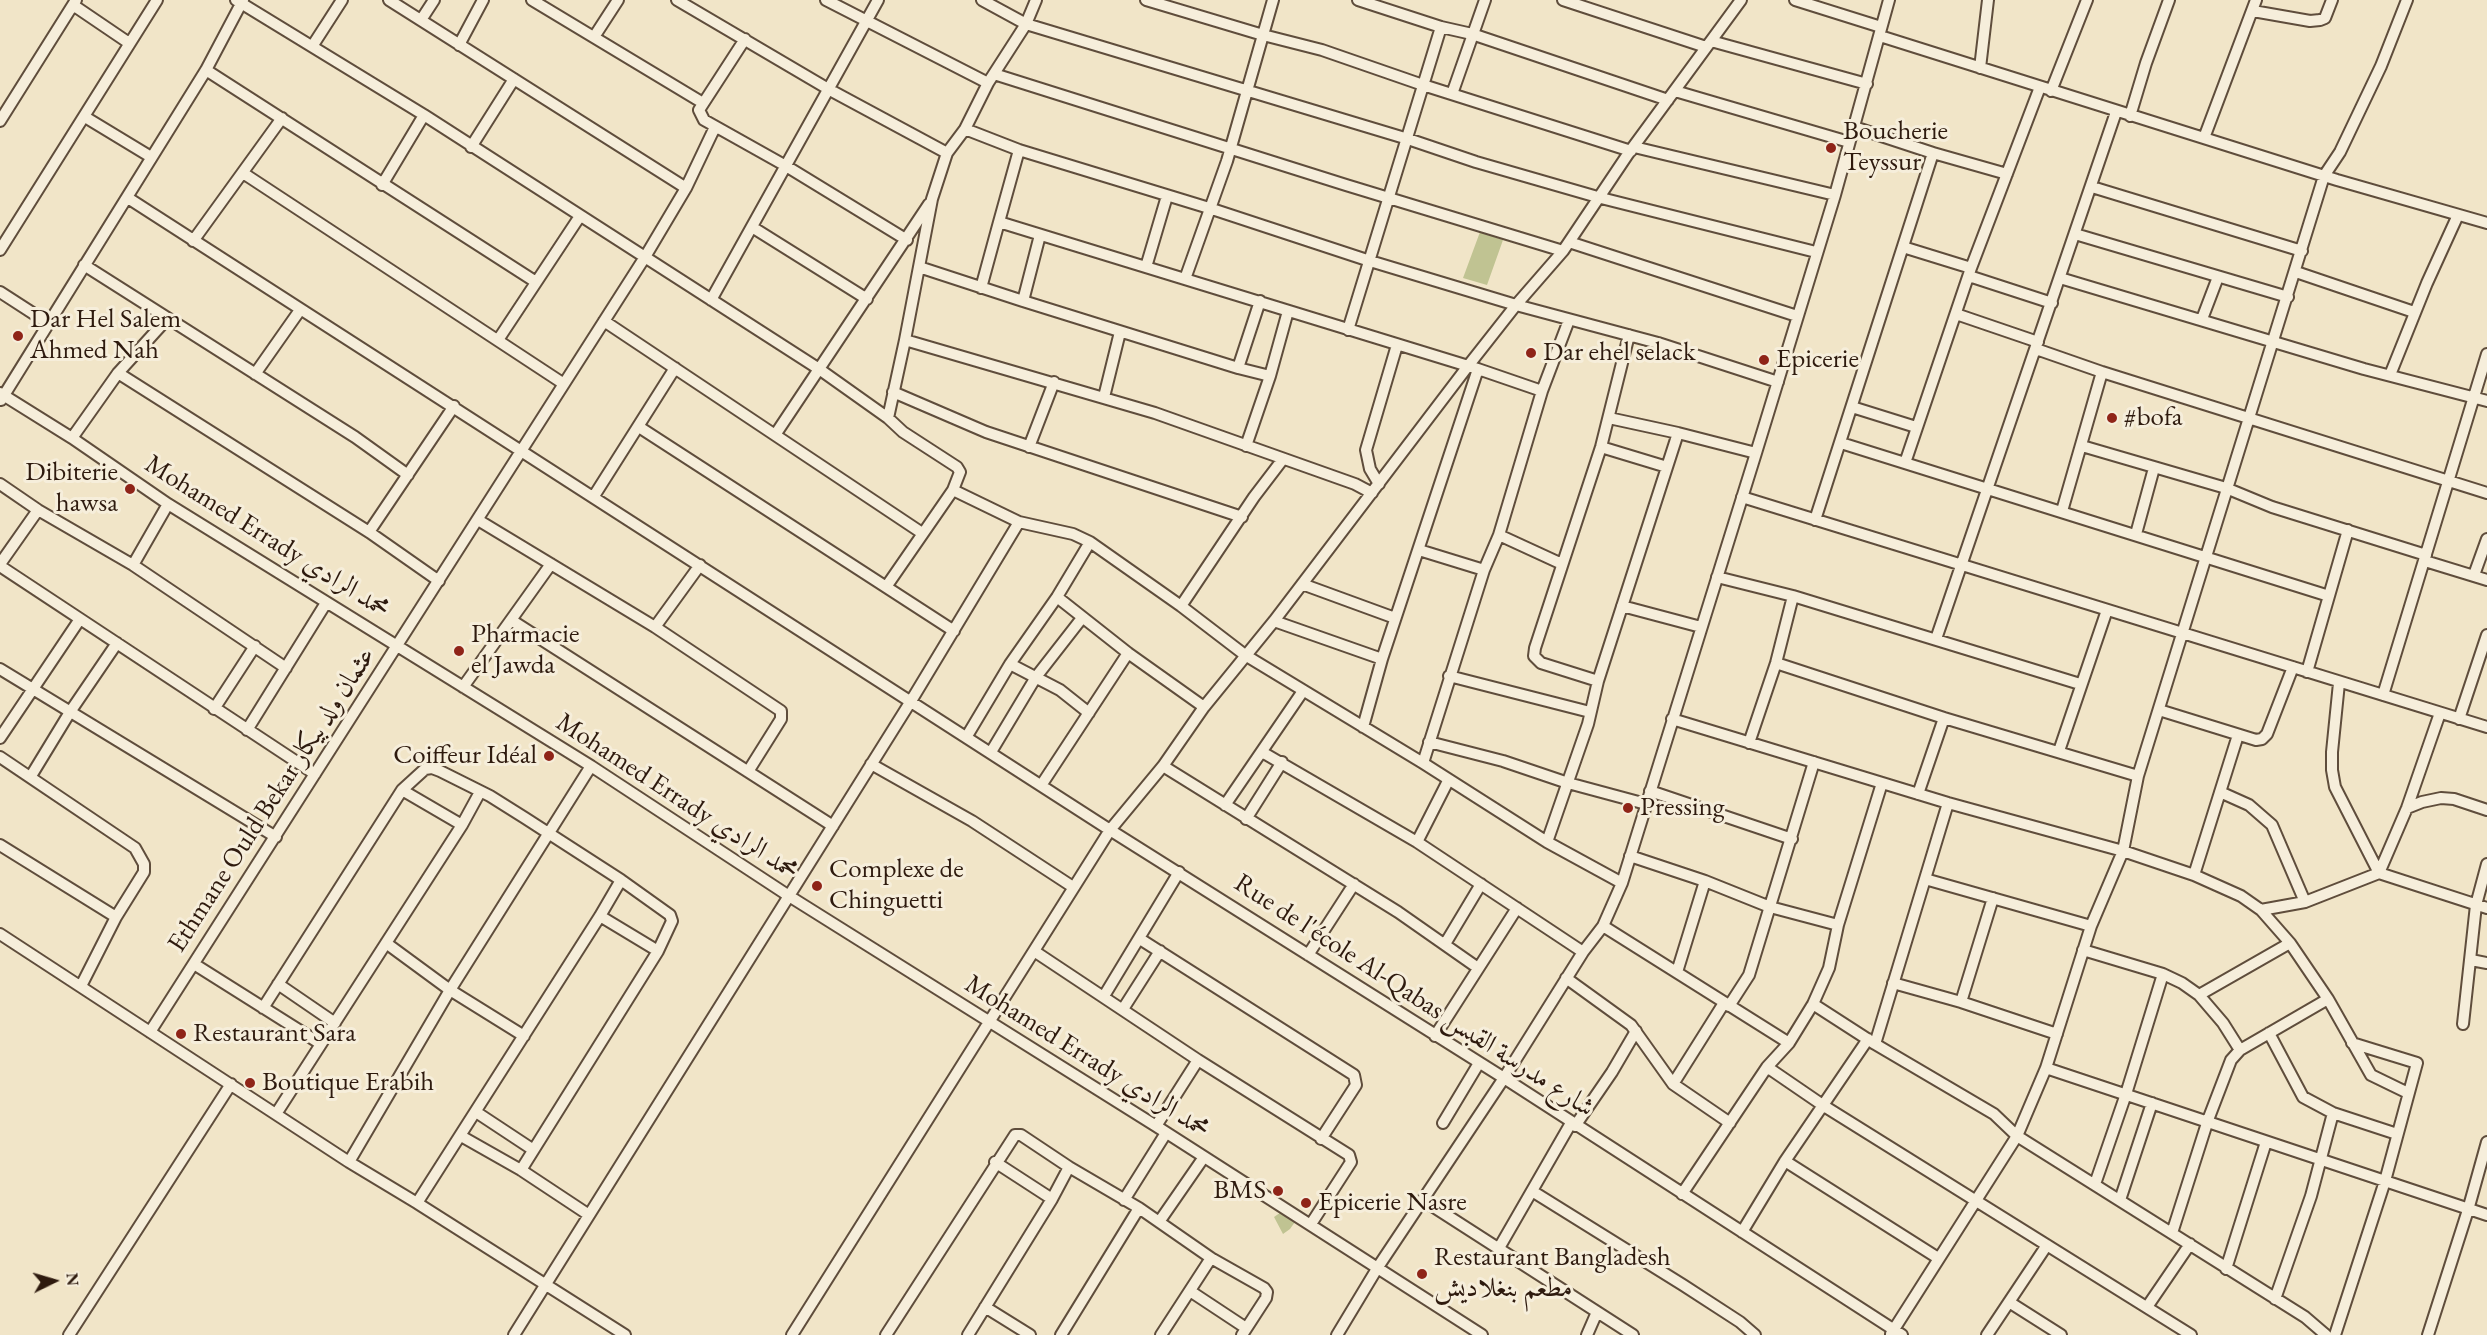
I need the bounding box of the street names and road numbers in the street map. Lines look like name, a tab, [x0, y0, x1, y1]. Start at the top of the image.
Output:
street label: Mohamed Errady محمد الرادي	[139, 448, 395, 626]
street label: Ethmane Ould Bekar عثمان ولد بيكار	[161, 641, 383, 959]
street label: Mohamed Errady محمد الرادي	[550, 706, 804, 888]
street label: Rue de l'école Al-Qabas شارع مدرسة القبس	[1228, 867, 1600, 1125]
street label: Mohamed Errady محمد الرادي	[959, 968, 1215, 1146]

